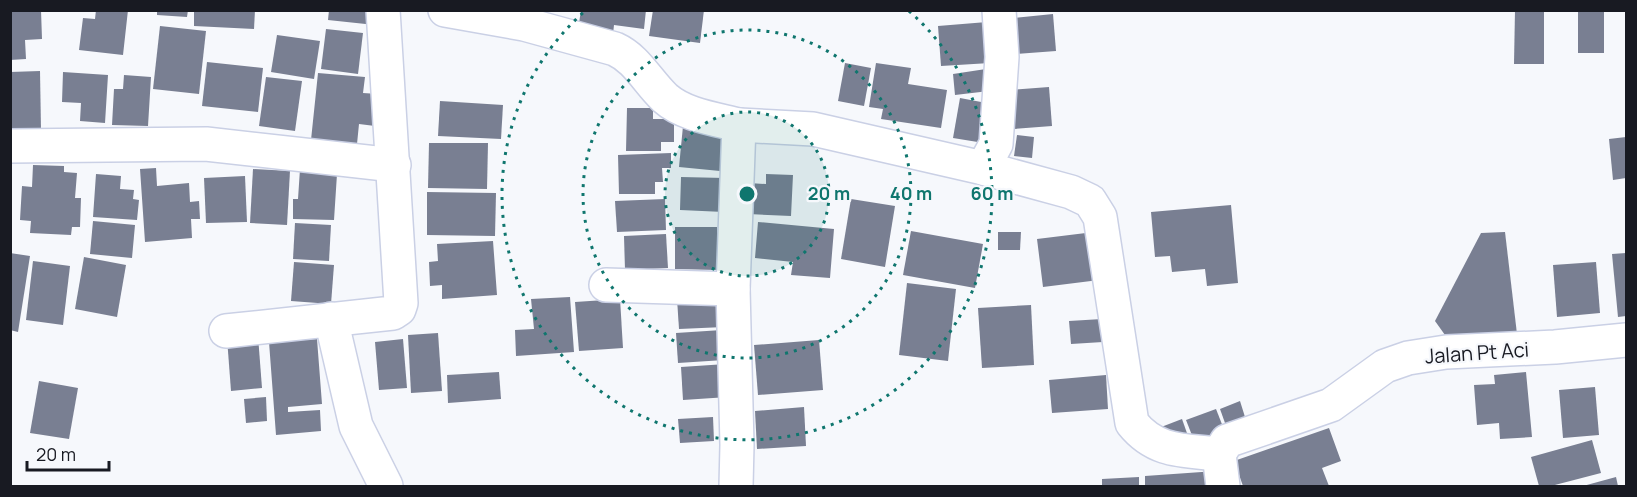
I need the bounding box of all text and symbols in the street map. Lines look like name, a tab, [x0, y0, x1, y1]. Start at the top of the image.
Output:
text: 20 m	[808, 181, 850, 205]
text: 40 m	[890, 181, 932, 205]
text: 60 m	[971, 181, 1013, 205]
centre of rings	[737, 184, 757, 204]
street label: Jalan Pt Aci	[1424, 335, 1530, 370]
scale bar	[27, 434, 110, 472]
text: 20 m	[36, 442, 76, 466]

